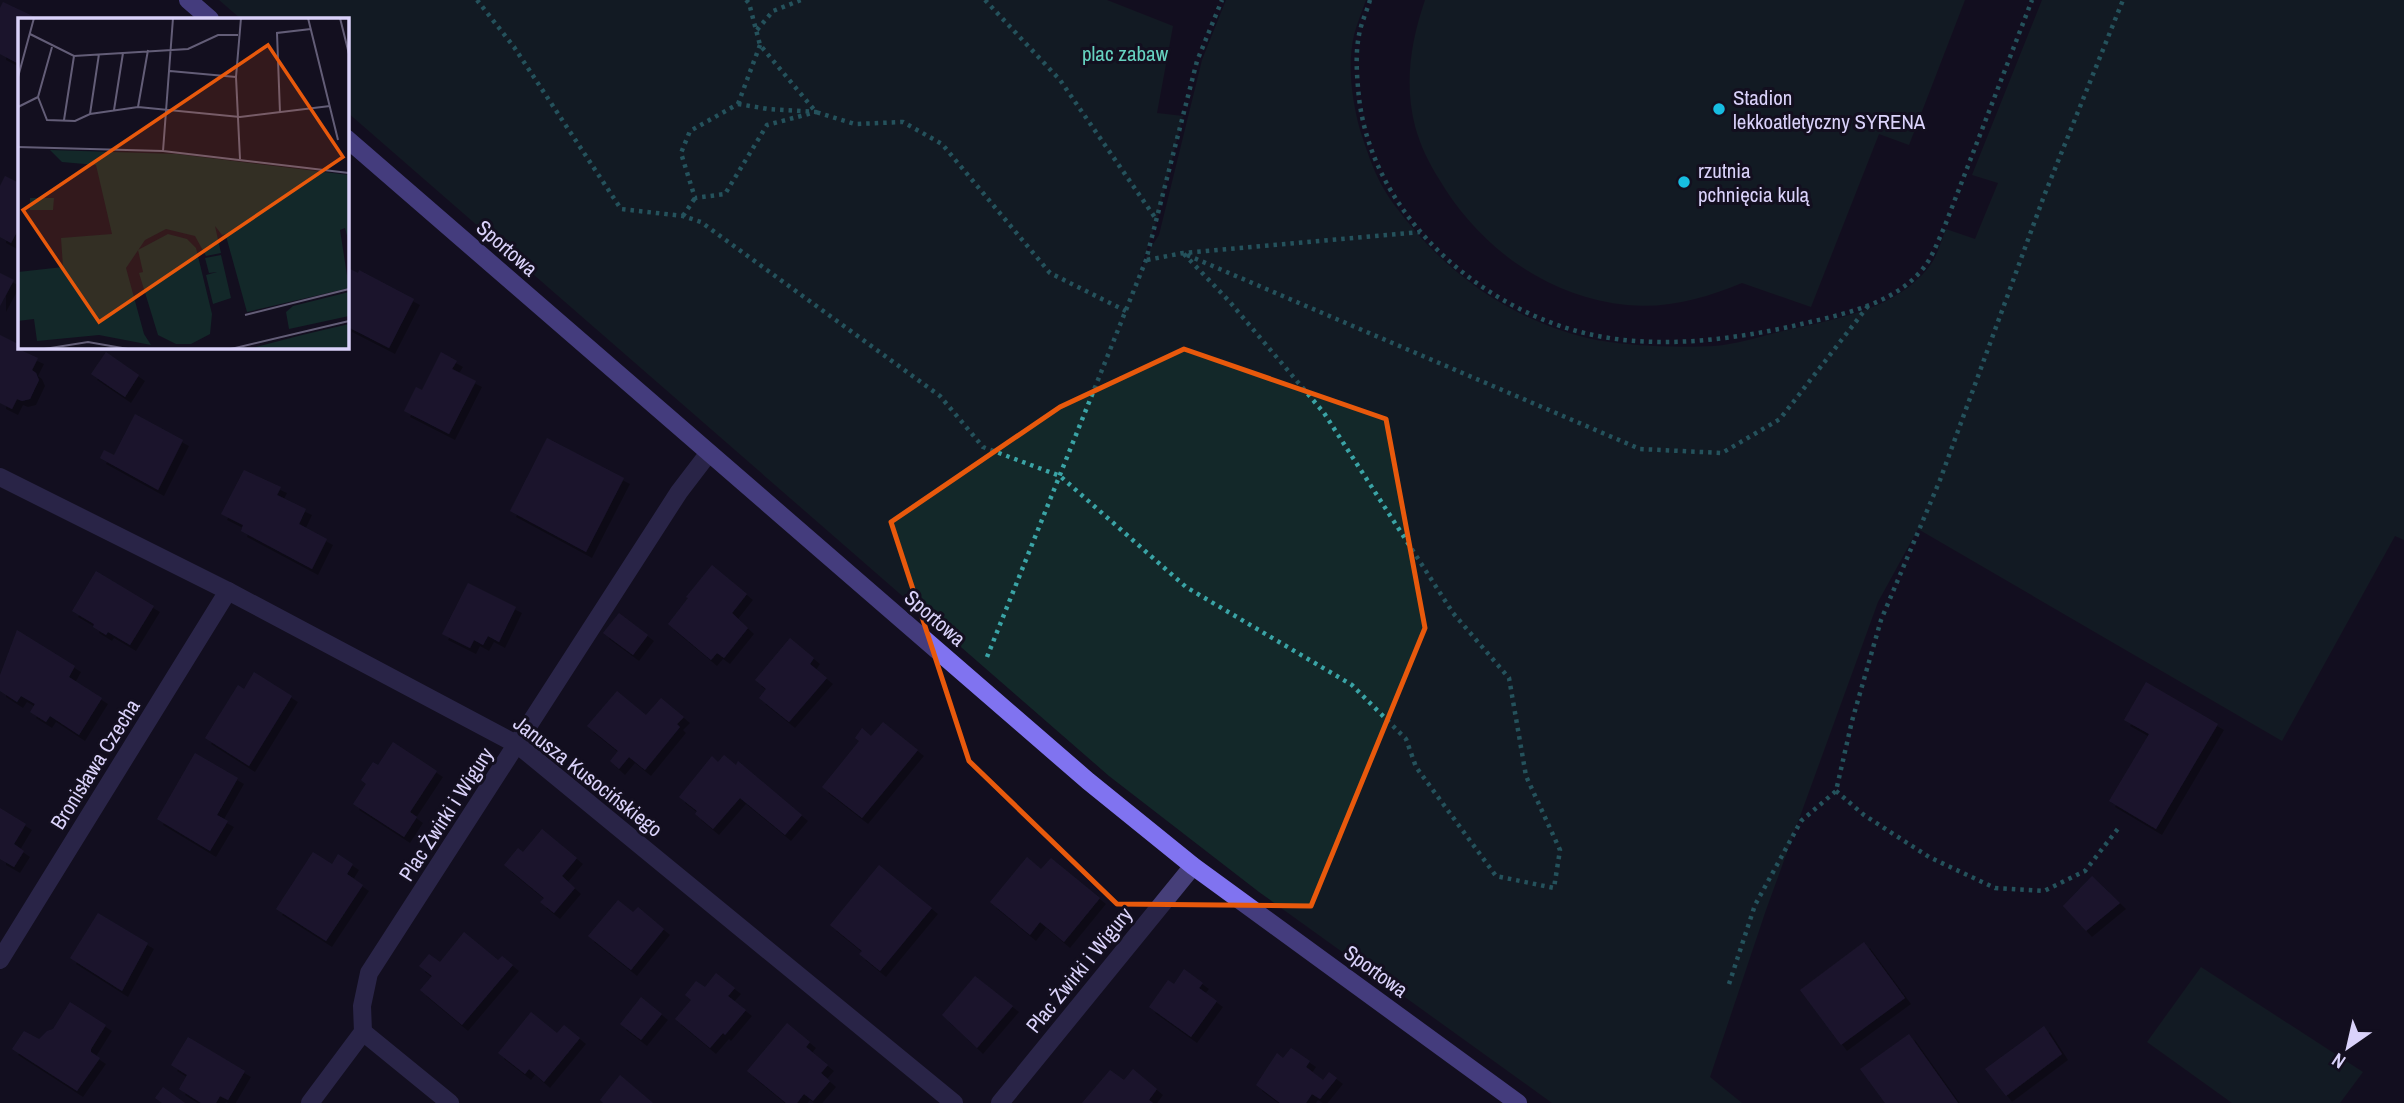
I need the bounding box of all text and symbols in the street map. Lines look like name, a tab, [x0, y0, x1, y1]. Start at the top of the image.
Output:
inset map	[18, 18, 348, 348]
park label: plac zabaw	[1082, 39, 1169, 68]
place label: Stadion lekkoatletyczny SYRENA	[1733, 83, 1926, 136]
marker: Stadion lekkoatletyczny SYRENA	[1711, 101, 1727, 117]
place label: rzutnia pchnięcia kulą	[1698, 156, 1810, 209]
marker: rzutnia pchnięcia kulą	[1676, 174, 1692, 190]
street label: Sportowa	[470, 213, 544, 283]
street label: Sportowa	[898, 583, 972, 653]
street label: Bronisława Czecha	[43, 693, 147, 835]
street label: Janusza Kusocińskiego	[507, 709, 669, 843]
street label: Plac Żwirki i Wigury	[392, 741, 500, 887]
street label: Plac Żwirki i Wigury	[1019, 901, 1139, 1039]
street label: Sportowa	[1338, 938, 1414, 1004]
north arrow	[2313, 1012, 2383, 1082]
text: N	[2327, 1047, 2350, 1075]

